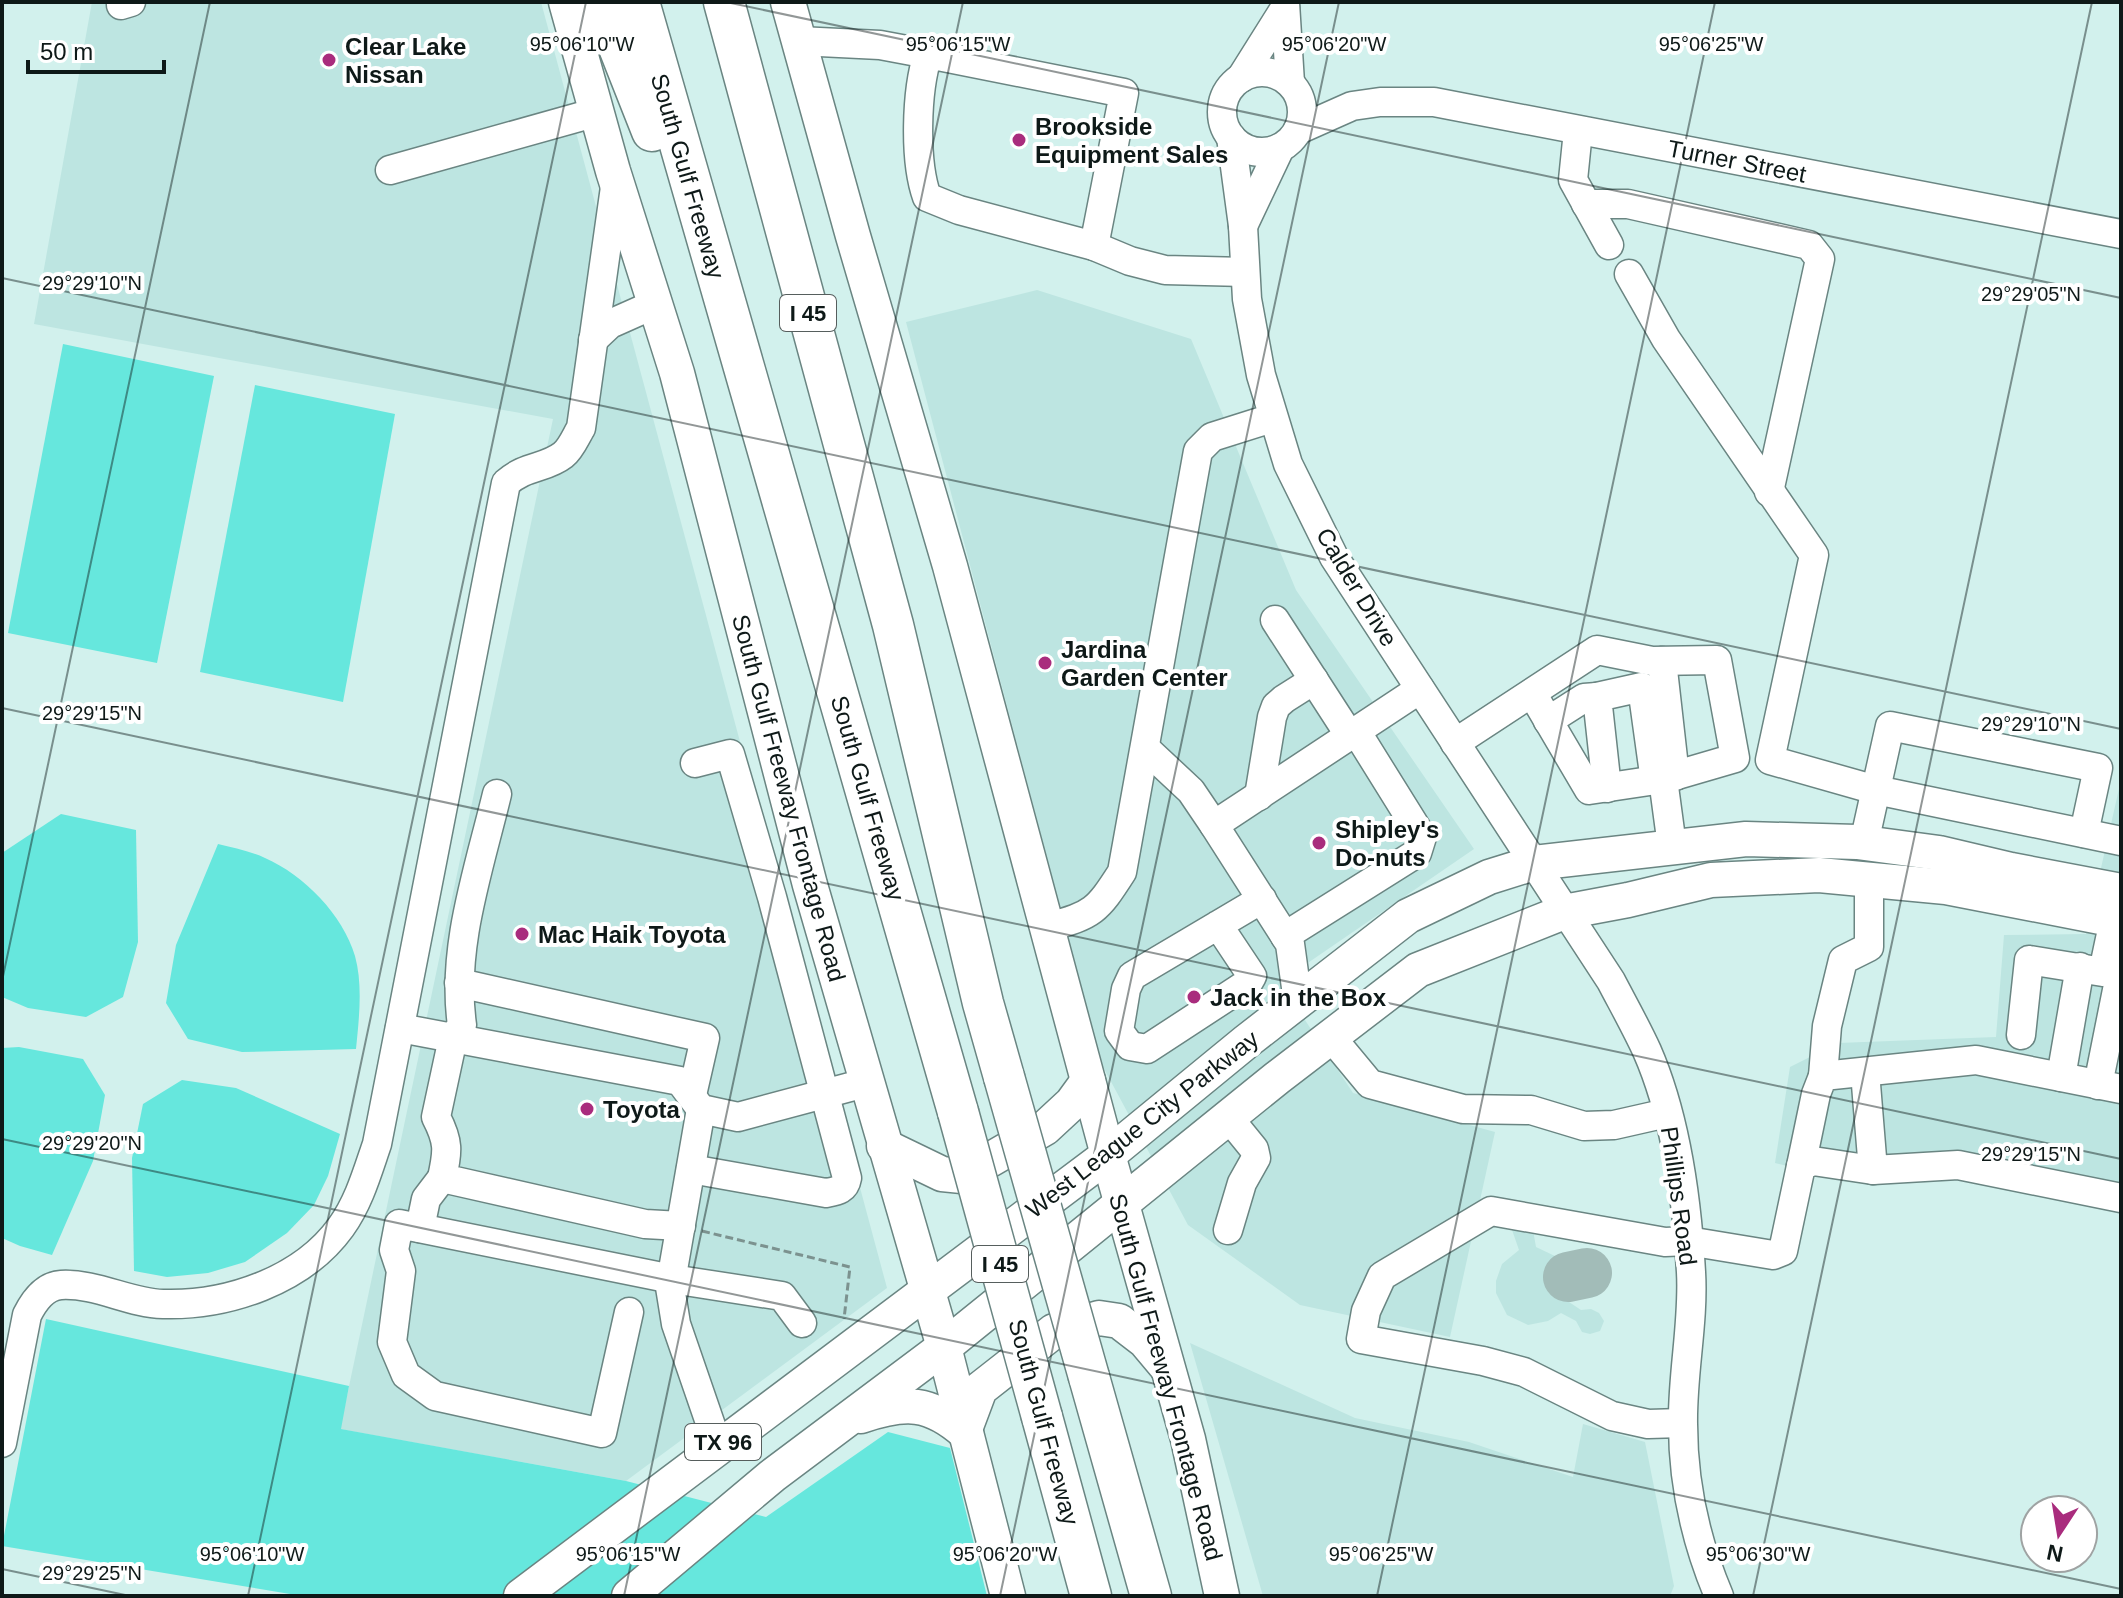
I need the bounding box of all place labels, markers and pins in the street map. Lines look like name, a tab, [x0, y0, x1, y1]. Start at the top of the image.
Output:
place label: Clear Lake Nissan	[345, 33, 466, 88]
marker: Clear Lake Nissan	[320, 51, 338, 69]
place label: Brookside Equipment Sales	[1035, 113, 1228, 168]
marker: Brookside Equipment Sales	[1010, 131, 1028, 149]
place label: Jardina Garden Center	[1061, 636, 1228, 691]
marker: Jardina Garden Center	[1036, 654, 1054, 672]
place label: Shipley's Do-nuts	[1335, 816, 1439, 871]
marker: Shipley's Do-nuts	[1310, 834, 1328, 852]
place label: Mac Haik Toyota	[538, 921, 726, 948]
marker: Mac Haik Toyota	[513, 925, 531, 943]
place label: Jack in the Box	[1210, 984, 1387, 1011]
marker: Jack in the Box	[1185, 988, 1203, 1006]
place label: Toyota	[603, 1096, 681, 1123]
marker: Toyota	[578, 1100, 596, 1118]

